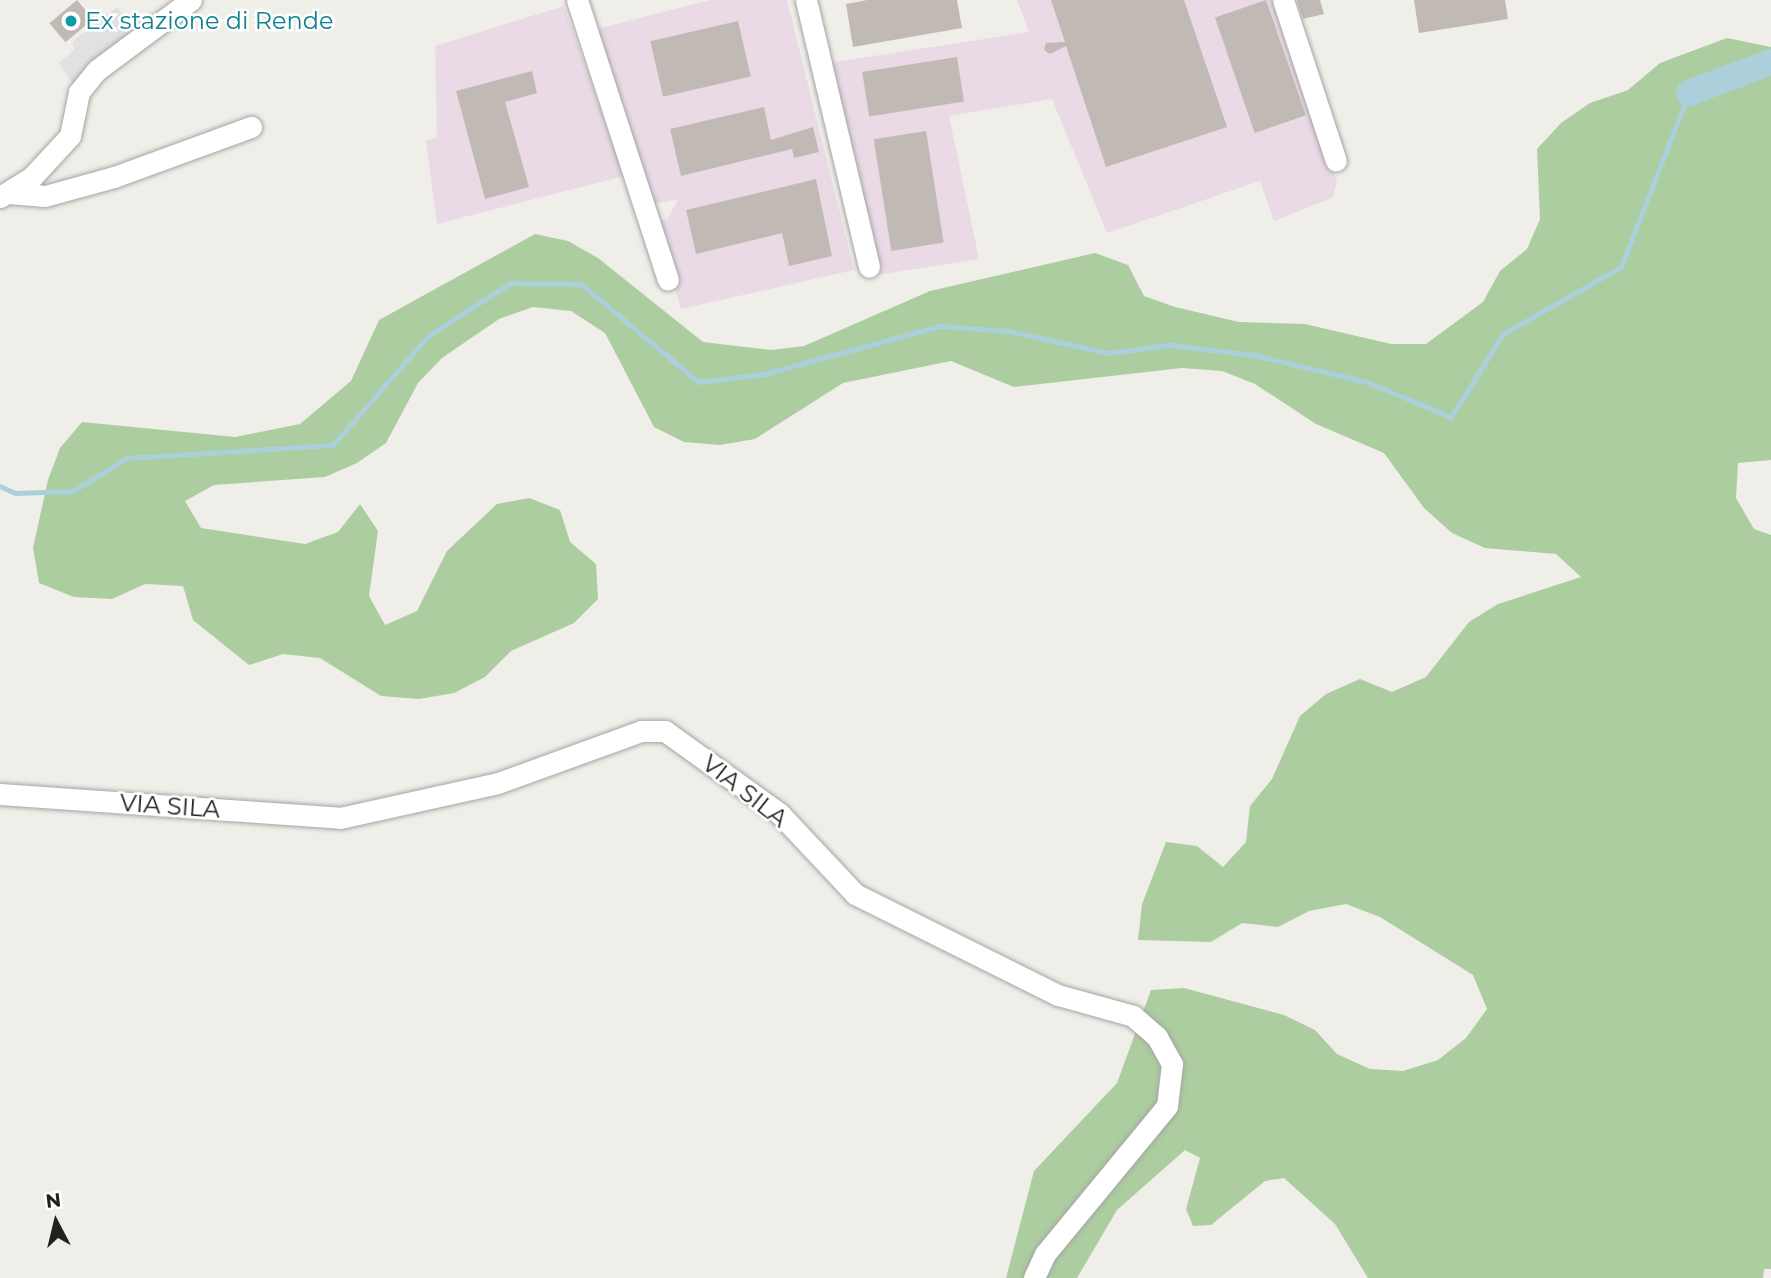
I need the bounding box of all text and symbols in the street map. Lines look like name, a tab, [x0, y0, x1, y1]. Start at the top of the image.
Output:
place label: Ex stazione di Rende	[85, 7, 334, 35]
marker: Ex stazione di Rende	[63, 13, 79, 29]
street label: VIA SILA	[697, 749, 793, 833]
street label: VIA SILA	[119, 788, 221, 824]
north arrow	[21, 1187, 91, 1257]
text: N	[44, 1188, 62, 1213]

